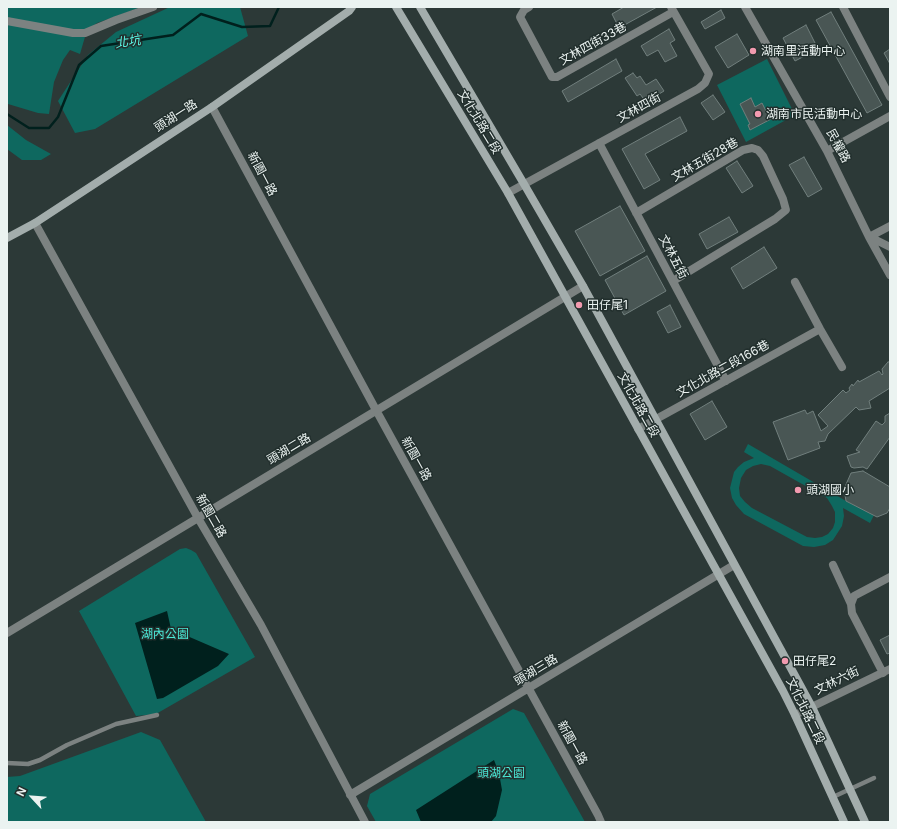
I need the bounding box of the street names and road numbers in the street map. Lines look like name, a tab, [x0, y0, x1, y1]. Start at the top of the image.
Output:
street label: 文林四街33巷	[557, 20, 629, 68]
street label: 文化北路二段	[454, 87, 504, 157]
street label: 文林四街	[615, 90, 663, 126]
street label: 頭湖一路	[152, 97, 200, 135]
street label: 民權路	[823, 127, 853, 165]
street label: 文林五街28巷	[669, 135, 741, 185]
street label: 新園一路	[244, 149, 280, 199]
street label: 文林五街	[655, 232, 691, 282]
street label: 文化北路二段166巷	[674, 338, 772, 400]
street label: 文化北路二段	[614, 370, 662, 440]
street label: 頭湖二路	[265, 430, 313, 468]
street label: 新園一路	[398, 435, 434, 483]
street label: 新園二路	[193, 492, 229, 540]
street label: 頭湖三路	[512, 651, 560, 689]
street label: 文林六街	[812, 664, 862, 698]
street label: 文化北路二段	[783, 675, 827, 747]
street label: 新園一路	[554, 719, 590, 767]

